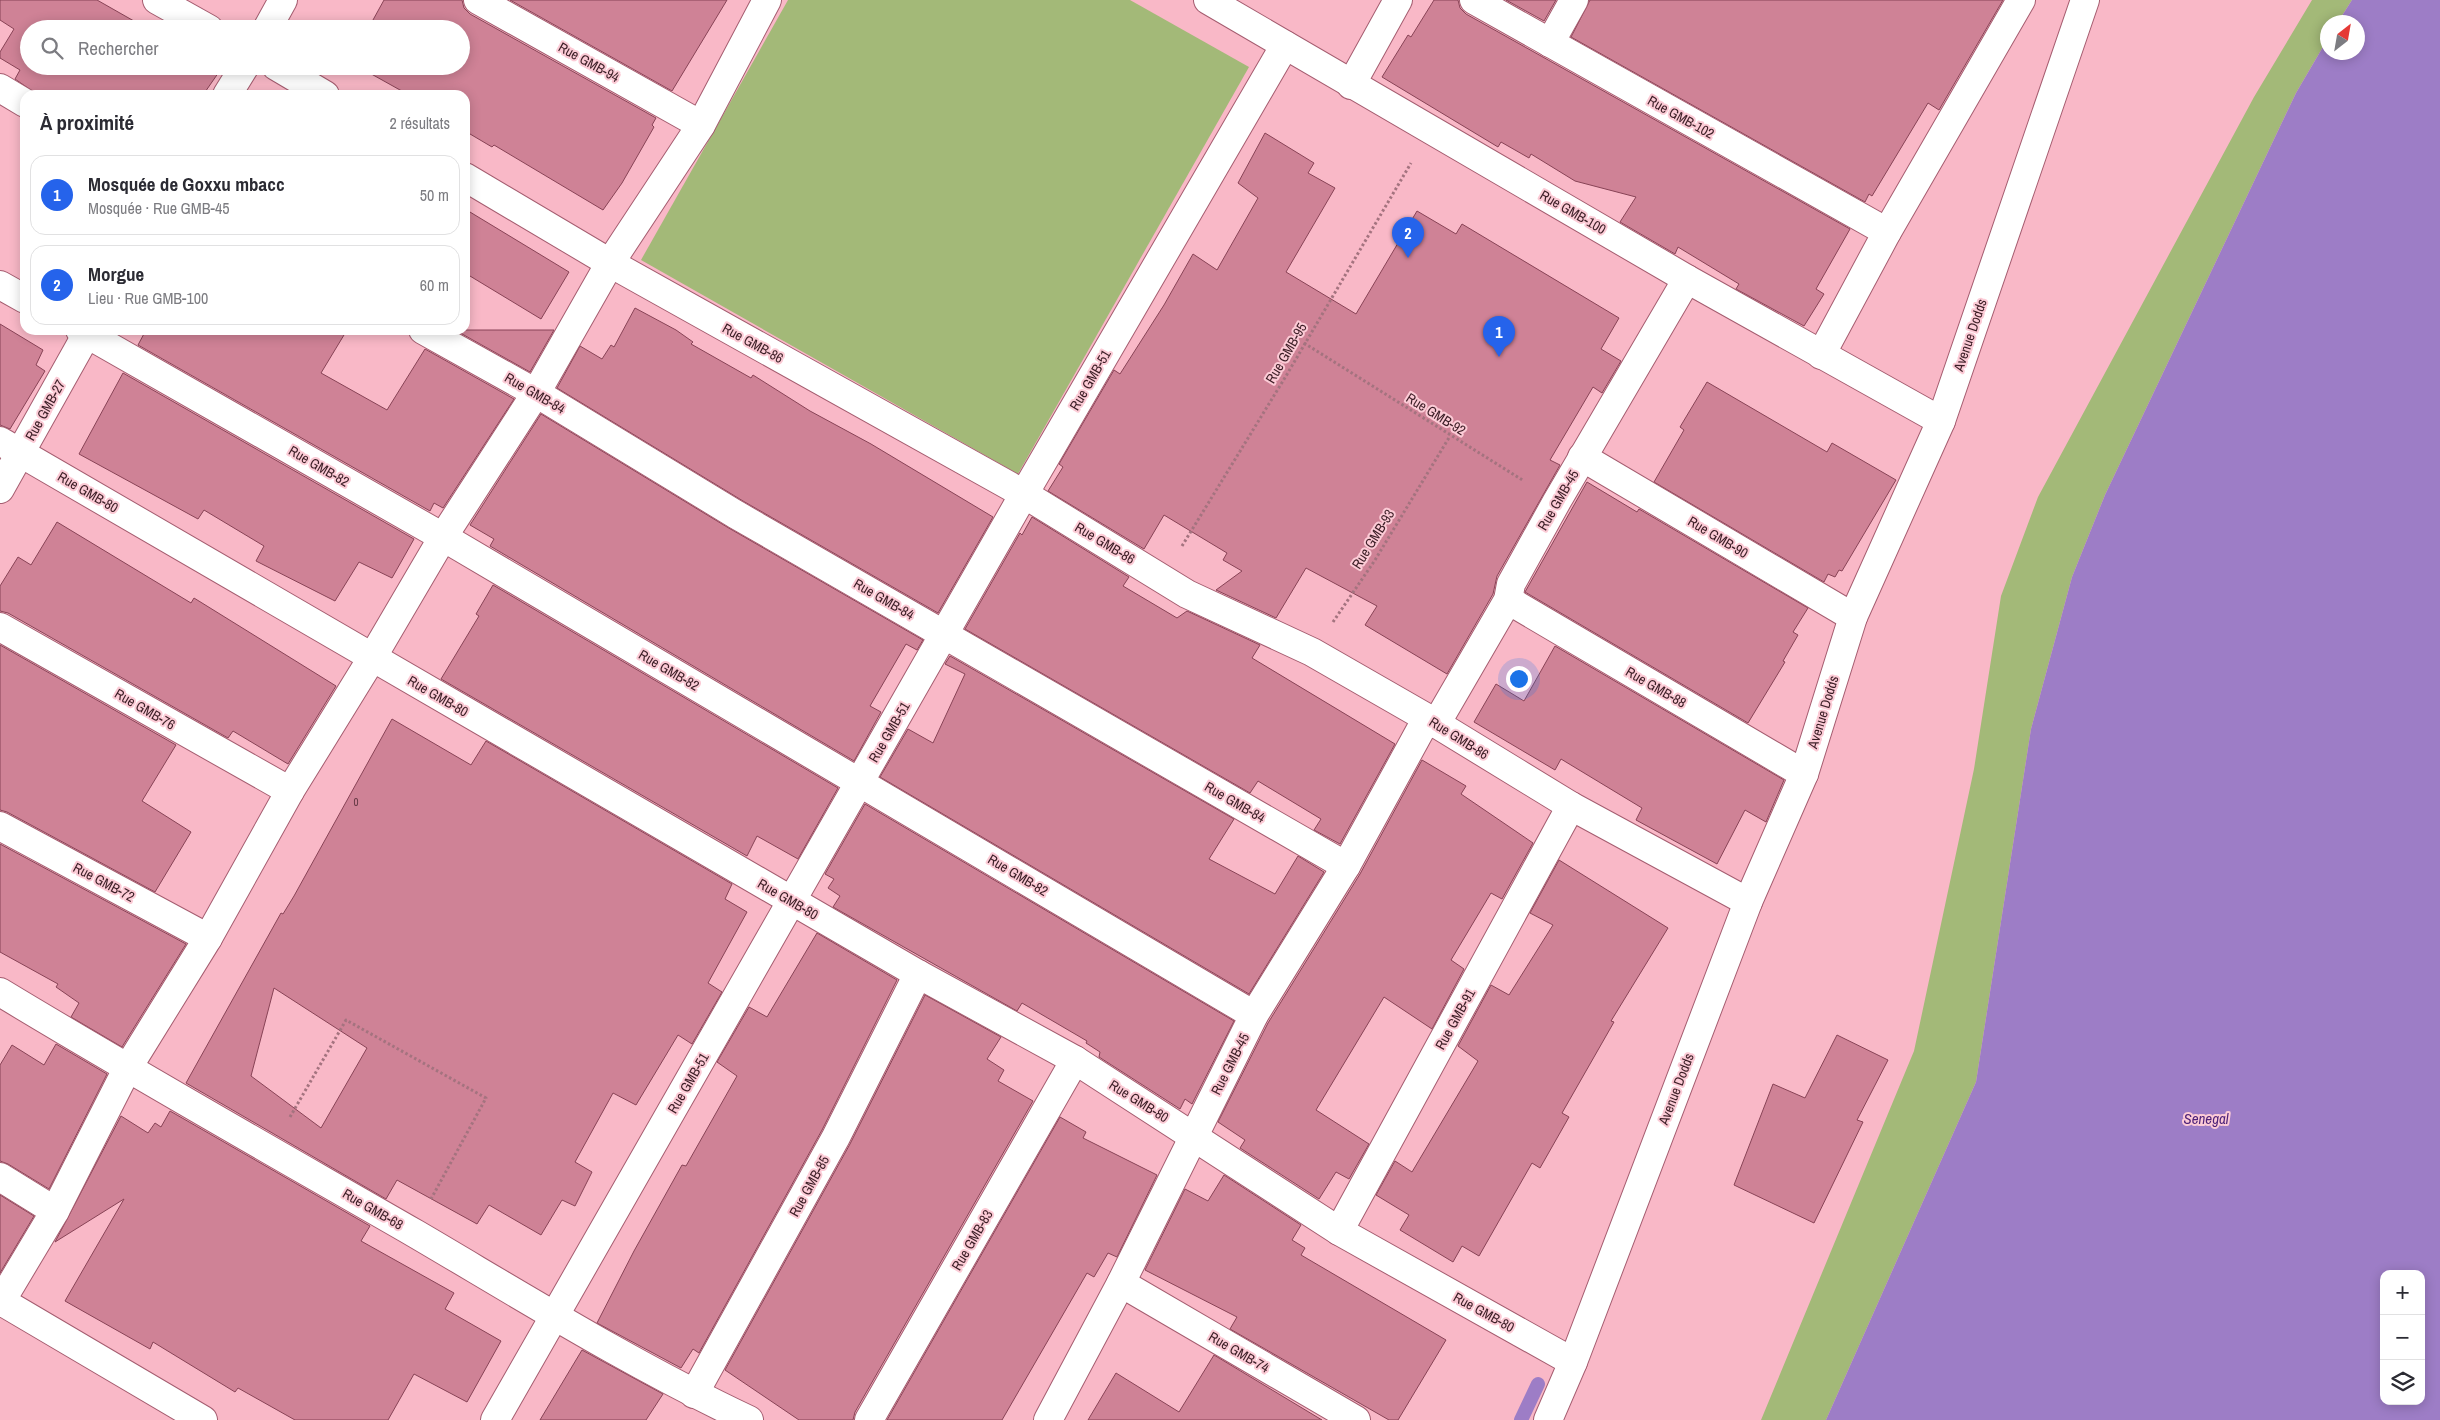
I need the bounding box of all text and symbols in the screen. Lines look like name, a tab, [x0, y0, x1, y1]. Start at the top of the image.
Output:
north arrow	[2320, 15, 2365, 60]
search box	[20, 20, 470, 75]
icon: search	[38, 34, 66, 62]
text: Rechercher	[78, 35, 159, 61]
street label: Rue GMB-94	[555, 38, 623, 86]
street label: Rue GMB-102	[1645, 91, 1717, 143]
text: À proximité	[40, 108, 134, 137]
text: 2 résultats	[389, 112, 450, 134]
text: Mosquée de Goxxu mbacc	[88, 171, 285, 197]
text: 1	[53, 184, 61, 206]
text: 50 m	[420, 184, 449, 206]
street label: Rue GMB-100	[1537, 186, 1609, 238]
text: Mosquée · Rue GMB-45	[88, 197, 229, 219]
pin: 2	[1392, 217, 1424, 258]
text: Morgue	[88, 261, 144, 287]
text: 2	[53, 274, 61, 296]
text: 60 m	[420, 274, 449, 296]
text: Lieu · Rue GMB-100	[88, 287, 208, 309]
street label: Avenue Dodds	[1949, 296, 1991, 374]
pin: 1	[1483, 316, 1515, 357]
street label: Rue GMB-86	[719, 319, 787, 367]
street label: Rue GMB-95	[1261, 319, 1311, 387]
street label: Rue GMB-51	[1065, 346, 1115, 414]
street label: Rue GMB-84	[501, 368, 569, 418]
street label: Rue GMB-27	[21, 376, 69, 444]
street label: Rue GMB-92	[1403, 389, 1469, 439]
street label: Rue GMB-82	[285, 441, 353, 491]
street label: Rue GMB-45	[1533, 466, 1583, 534]
street label: Rue GMB-80	[54, 467, 122, 517]
street label: Rue GMB-93	[1348, 506, 1398, 572]
street label: Rue GMB-90	[1685, 512, 1751, 562]
street label: Rue GMB-86	[1072, 518, 1138, 568]
street label: Rue GMB-84	[850, 574, 918, 624]
street label: Rue GMB-82	[635, 645, 703, 695]
street label: Rue GMB-88	[1622, 662, 1690, 712]
your location	[1506, 666, 1532, 692]
street label: Rue GMB-80	[404, 671, 472, 721]
street label: Avenue Dodds	[1803, 673, 1843, 752]
street label: Rue GMB-76	[111, 684, 179, 734]
street label: Rue GMB-51	[864, 698, 914, 766]
street label: Rue GMB-86	[1426, 713, 1492, 763]
street label: Rue GMB-84	[1201, 777, 1269, 827]
house number: 0	[353, 795, 359, 809]
street label: Rue GMB-82	[985, 850, 1051, 900]
street label: Rue GMB-72	[70, 858, 138, 906]
street label: Rue GMB-80	[754, 874, 822, 924]
street label: Rue GMB-91	[1431, 985, 1479, 1053]
street label: Rue GMB-45	[1207, 1030, 1253, 1098]
street label: Rue GMB-51	[663, 1049, 713, 1117]
street label: Avenue Dodds	[1654, 1050, 1698, 1128]
street label: Rue GMB-80	[1106, 1076, 1172, 1126]
water label: Senegal	[2183, 1108, 2229, 1129]
street label: Rue GMB-85	[785, 1152, 833, 1220]
street label: Rue GMB-68	[339, 1184, 407, 1234]
street label: Rue GMB-83	[947, 1206, 997, 1274]
map controls	[2380, 1270, 2425, 1405]
button: +	[2380, 1270, 2425, 1315]
street label: Rue GMB-80	[1450, 1288, 1518, 1336]
button: −	[2380, 1315, 2425, 1360]
street label: Rue GMB-74	[1205, 1327, 1273, 1377]
button: layers	[2380, 1360, 2425, 1405]

